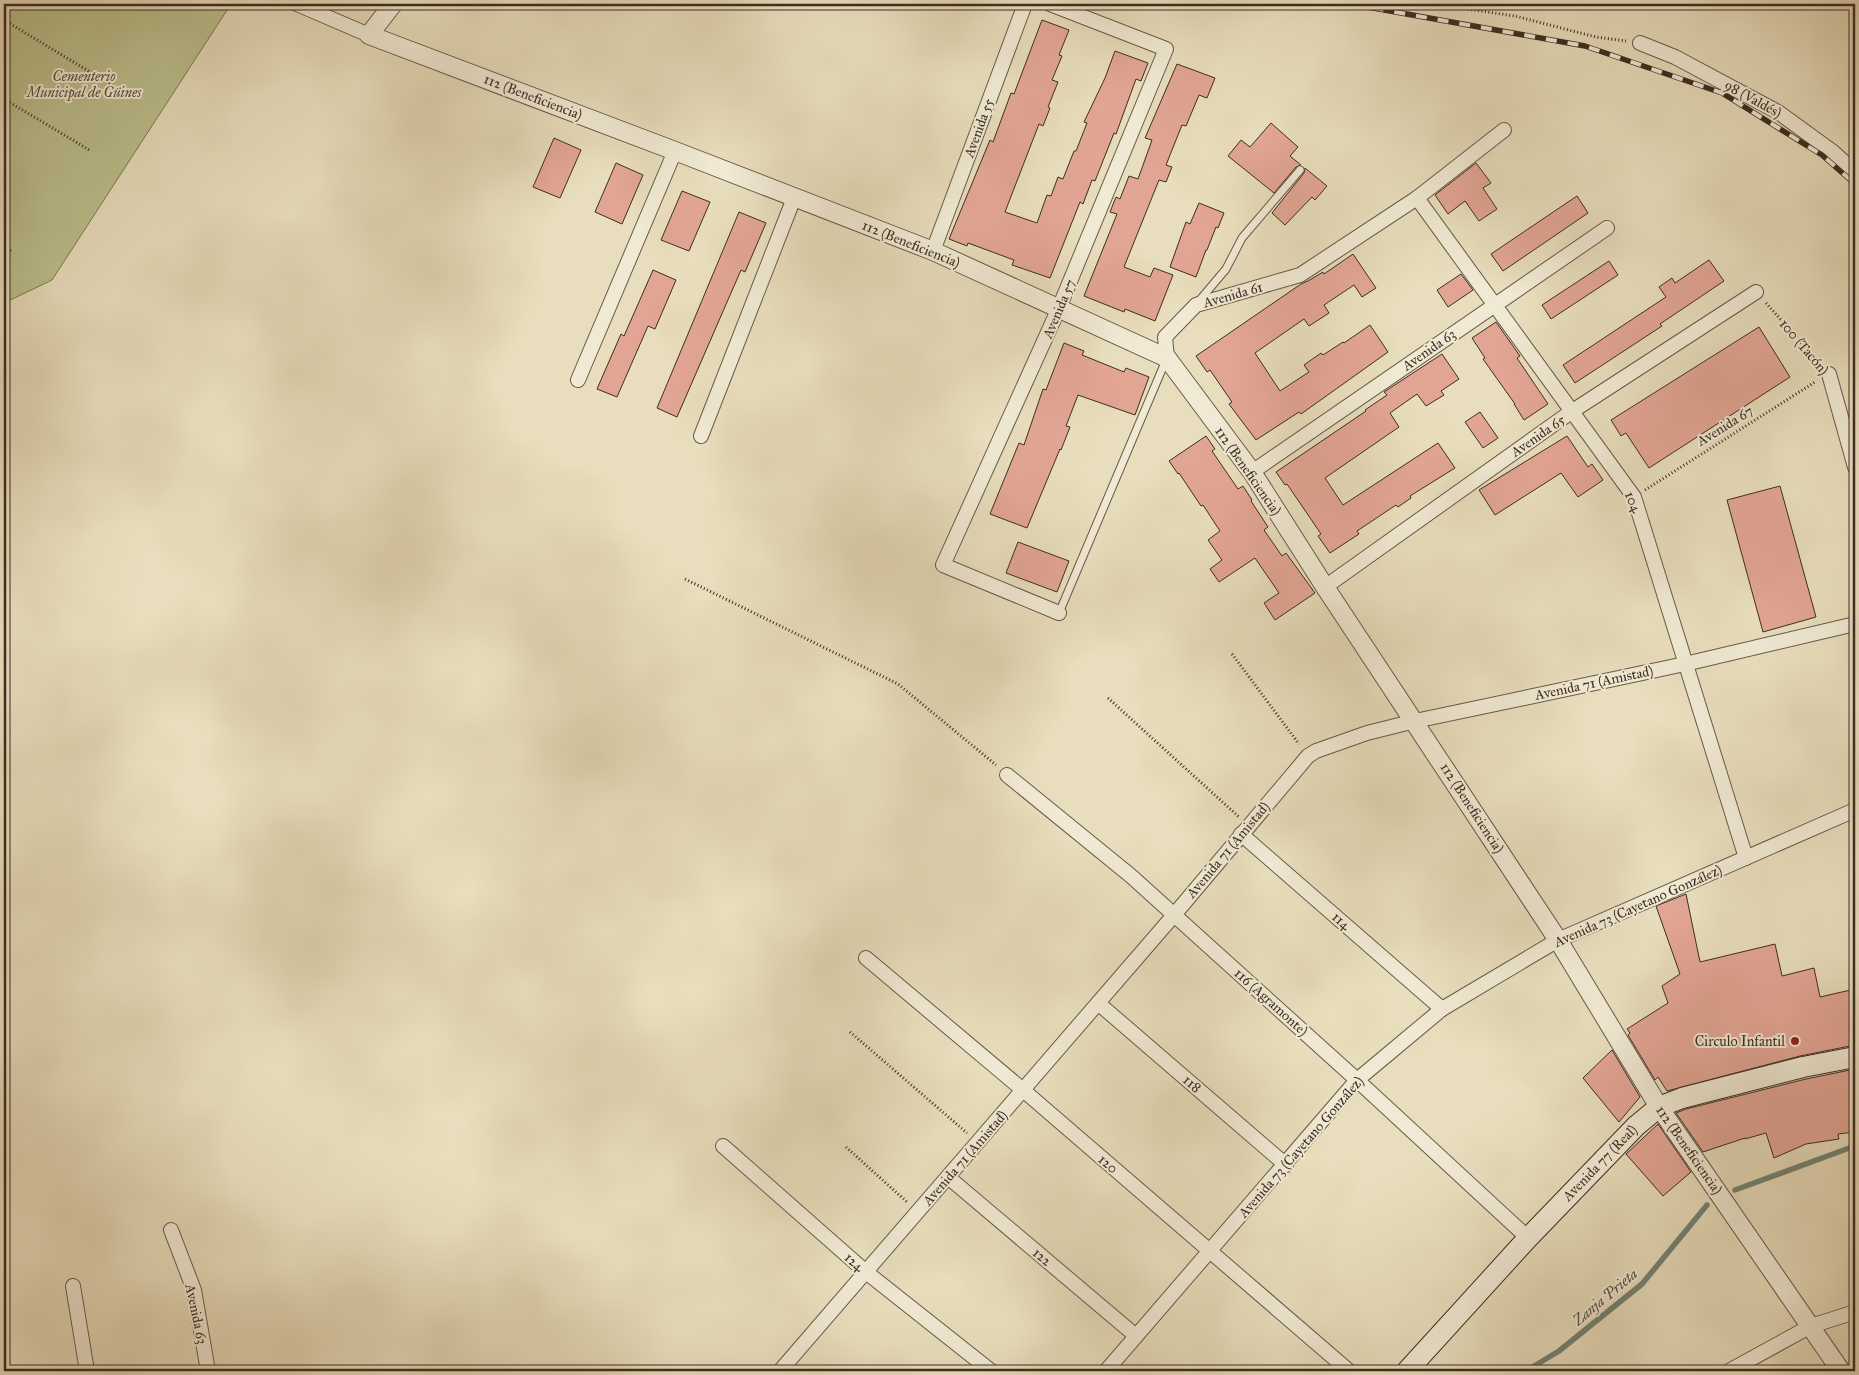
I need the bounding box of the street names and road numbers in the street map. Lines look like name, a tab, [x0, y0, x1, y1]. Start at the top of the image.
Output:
street label: 112 (Beneficiencia)	[481, 70, 585, 125]
street label: 98 (Valdés)	[1721, 76, 1784, 122]
street label: Avenida 55	[960, 96, 998, 161]
street label: 112 (Beneficiencia)	[859, 217, 963, 272]
street label: Avenida 57	[1039, 277, 1079, 342]
street label: Avenida 61	[1200, 278, 1265, 312]
street label: 100 (Tacón)	[1775, 316, 1832, 379]
street label: Avenida 63	[1398, 325, 1459, 375]
street label: Avenida 67	[1693, 402, 1756, 450]
street label: Avenida 65	[1507, 411, 1569, 461]
street label: 112 (Beneficiencia)	[1210, 423, 1285, 519]
street label: 104	[1621, 489, 1646, 516]
street label: Avenida 71 (Amistad)	[1532, 662, 1655, 705]
street label: 112 (Beneficiencia)	[1436, 760, 1508, 857]
street label: Avenida 71 (Amistad)	[1182, 798, 1274, 903]
street label: Avenida 73 (Cayetano González)	[1550, 861, 1725, 952]
street label: 114	[1328, 908, 1355, 934]
street label: 116 (Agramonte)	[1230, 964, 1311, 1040]
street label: 118	[1179, 1072, 1205, 1096]
street label: Avenida 73 (Cayetano González)	[1234, 1073, 1368, 1223]
street label: 112 (Beneficiencia)	[1651, 1102, 1726, 1198]
street label: Avenida 71 (Amistad)	[918, 1107, 1012, 1210]
street label: Avenida 77 (Real)	[1559, 1121, 1641, 1206]
street label: 120	[1095, 1151, 1121, 1177]
street label: 122	[1029, 1244, 1055, 1270]
street label: 124	[841, 1249, 868, 1276]
street label: Avenida 63	[181, 1281, 211, 1346]

